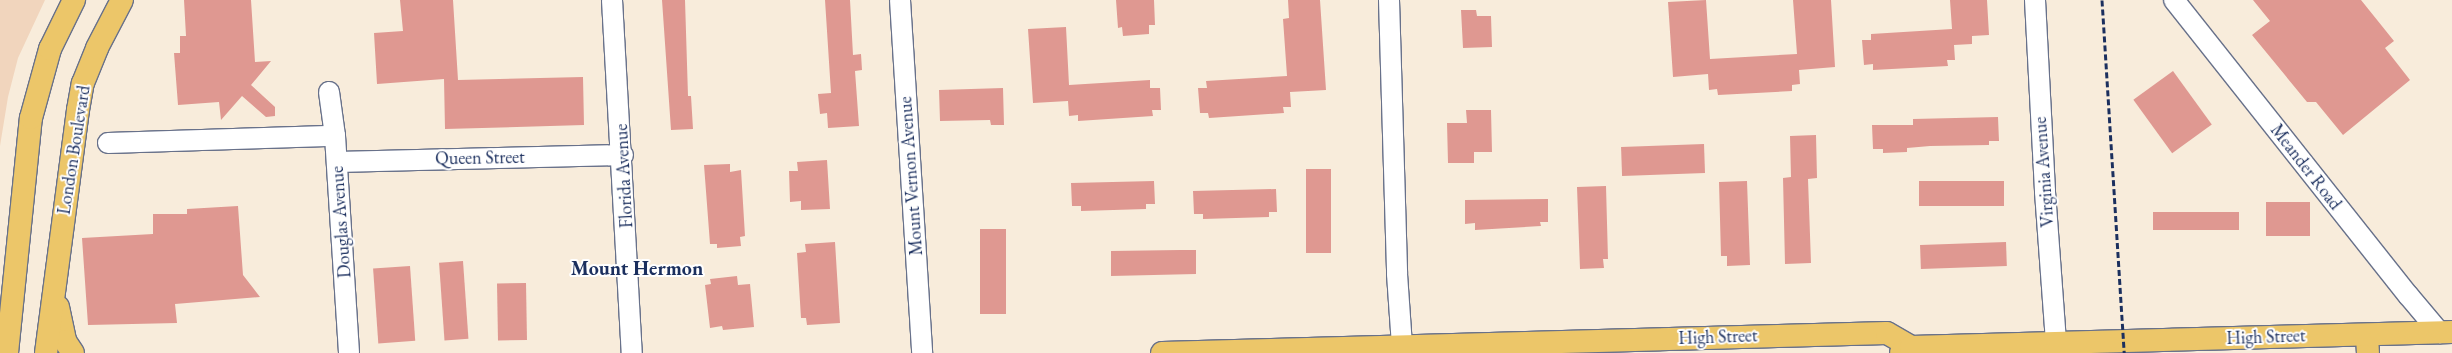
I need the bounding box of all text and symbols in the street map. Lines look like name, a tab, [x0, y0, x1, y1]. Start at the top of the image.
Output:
street label: London Boulevard	[53, 84, 95, 216]
street label: Mount Vernon Avenue	[895, 96, 927, 256]
street label: Virginia Avenue	[2029, 116, 2059, 228]
street label: Meander Road	[2266, 120, 2346, 214]
street label: Florida Avenue	[610, 123, 638, 229]
street label: Queen Street	[435, 146, 525, 170]
street label: Douglas Avenue	[326, 165, 356, 279]
district label: Mount Hermon	[571, 256, 703, 280]
street label: High Street	[1678, 325, 1758, 349]
street label: High Street	[2226, 325, 2306, 349]

